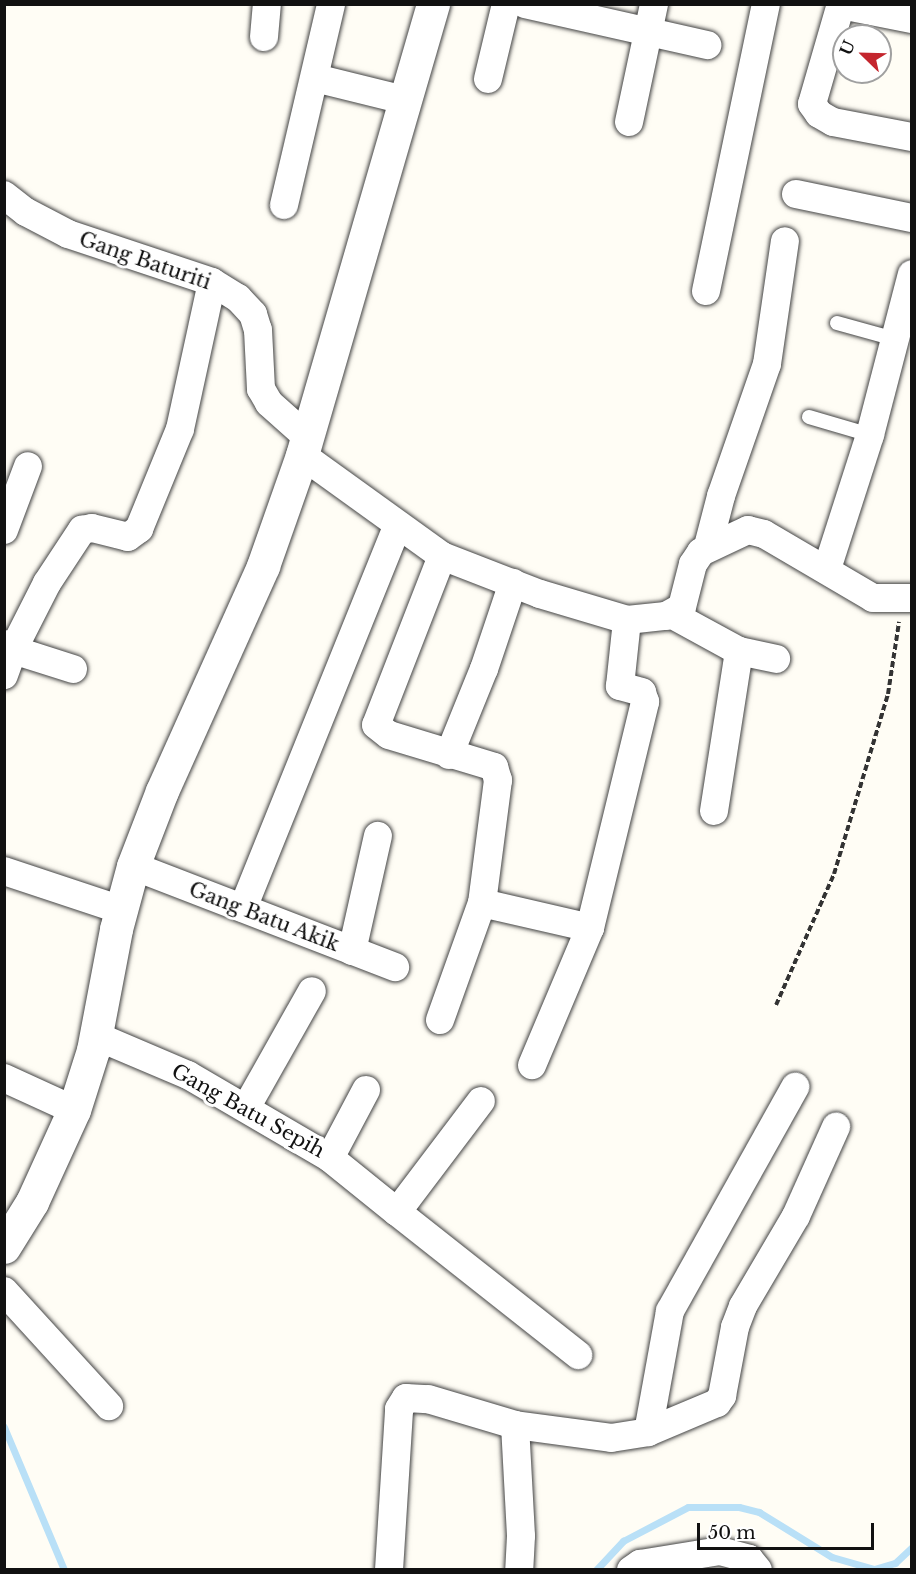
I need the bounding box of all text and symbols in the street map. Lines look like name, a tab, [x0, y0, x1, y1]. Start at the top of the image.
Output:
north arrow	[832, 24, 892, 84]
text: U	[835, 37, 859, 58]
street label: Gang Baturiti	[76, 227, 214, 295]
street label: Gang Batu Akik	[185, 877, 343, 957]
street label: Gang Batu Sepih	[167, 1059, 329, 1163]
scale bar	[700, 1511, 877, 1549]
text: 50 m	[708, 1522, 756, 1544]

